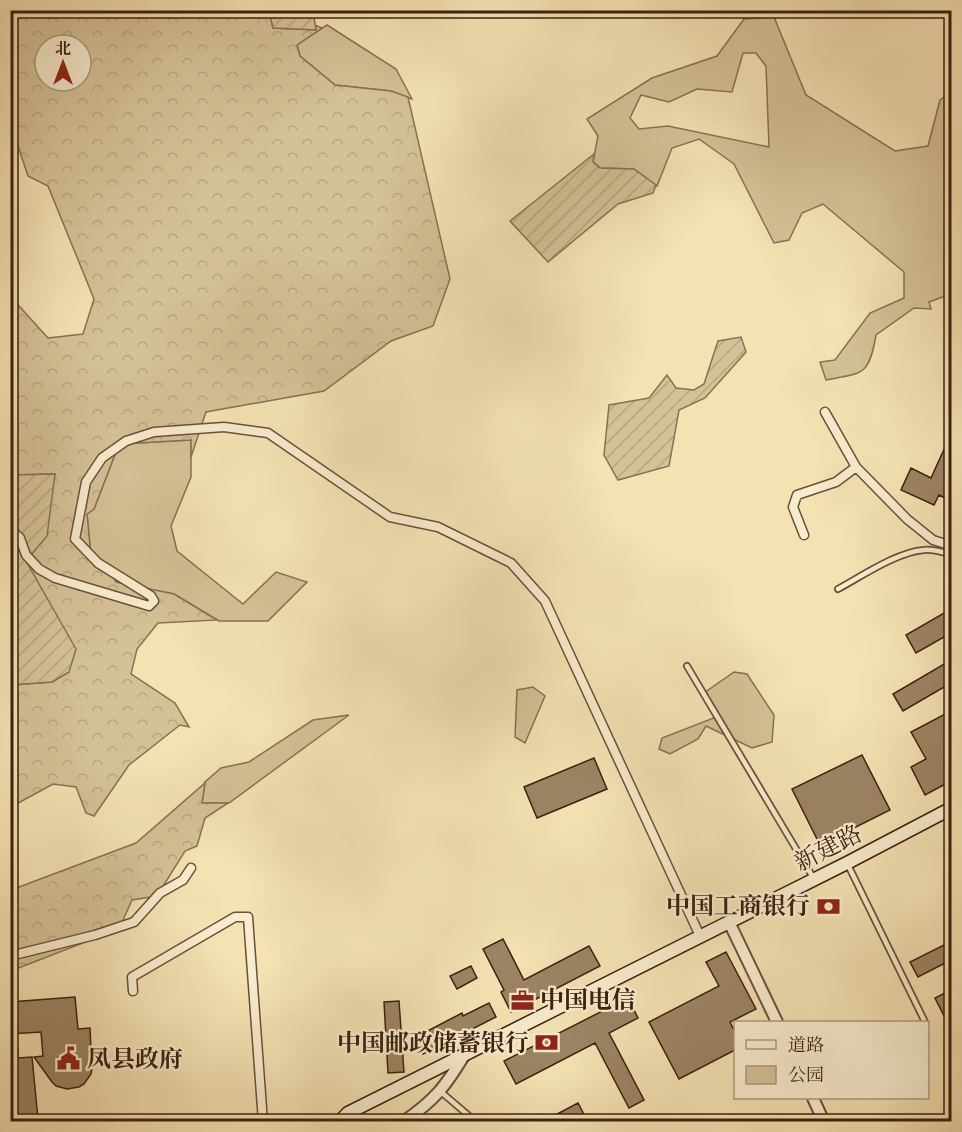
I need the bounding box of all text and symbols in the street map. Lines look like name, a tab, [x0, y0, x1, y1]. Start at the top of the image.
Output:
north arrow	[33, 33, 93, 93]
text: 北	[55, 38, 71, 60]
street label: 新建路	[789, 817, 867, 879]
place label: 中国工商银行	[666, 890, 810, 922]
bank icon: 中国工商银行	[815, 893, 841, 919]
place label: 中国电信	[540, 984, 636, 1016]
office icon: 中国电信	[509, 987, 535, 1013]
legend	[734, 1021, 929, 1099]
place label: 中国邮政储蓄银行	[337, 1027, 529, 1059]
bank icon: 中国邮政储蓄银行	[534, 1030, 560, 1056]
text: 道路	[788, 1033, 824, 1057]
place label: 凤县政府	[87, 1043, 183, 1075]
public building icon: 凤县政府	[56, 1046, 82, 1072]
text: 公园	[788, 1063, 824, 1087]

